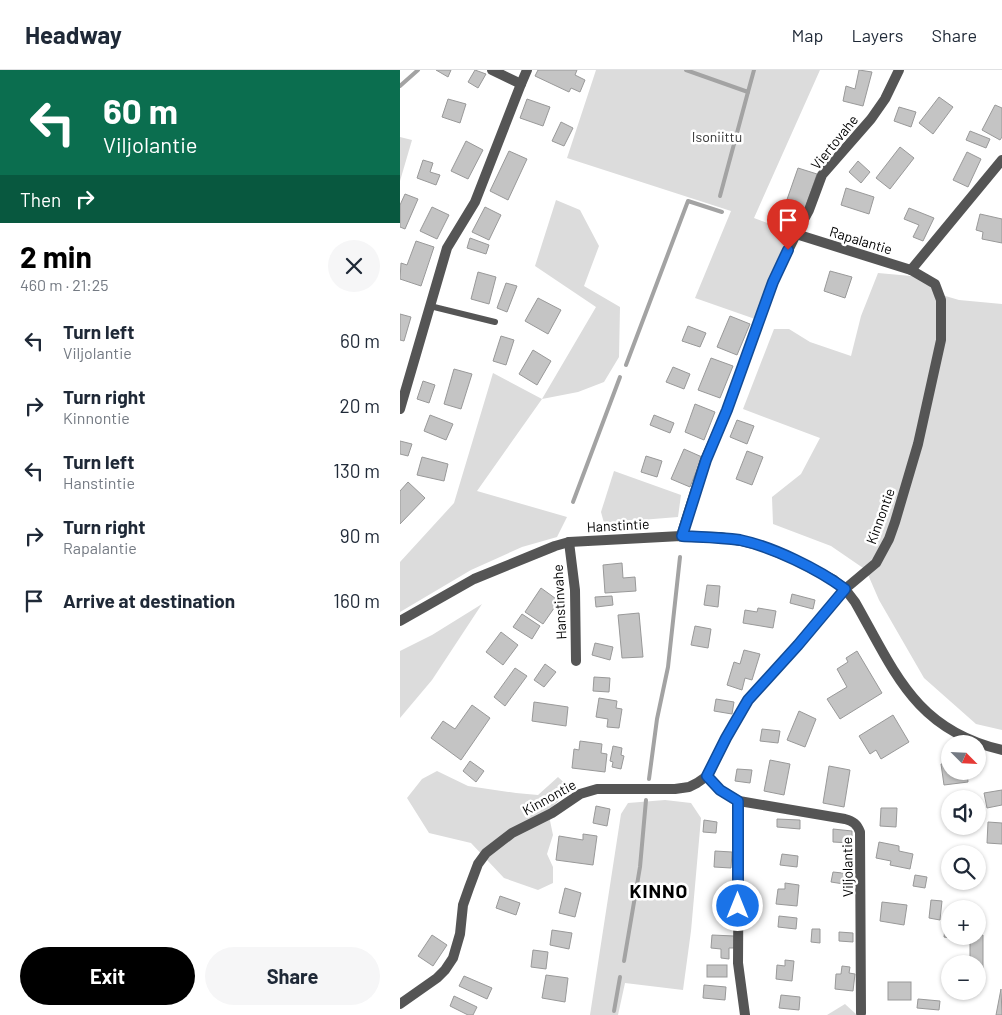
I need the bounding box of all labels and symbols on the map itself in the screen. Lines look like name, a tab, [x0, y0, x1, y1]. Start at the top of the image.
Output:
street label: Viertovahe	[807, 111, 861, 173]
park label: Isoniittu	[692, 128, 742, 145]
pin	[767, 199, 809, 250]
street label: Rapalantie	[828, 222, 894, 258]
street label: Kinnontie	[862, 486, 898, 546]
street label: Hanstintie	[586, 515, 650, 535]
street label: Hanstinvahe	[549, 564, 569, 640]
north arrow	[941, 735, 986, 780]
street label: Kinnontie	[519, 775, 579, 819]
street label: Viljolantie	[838, 837, 856, 897]
district label: KINNO	[630, 879, 688, 902]
position arrow	[711, 879, 763, 931]

